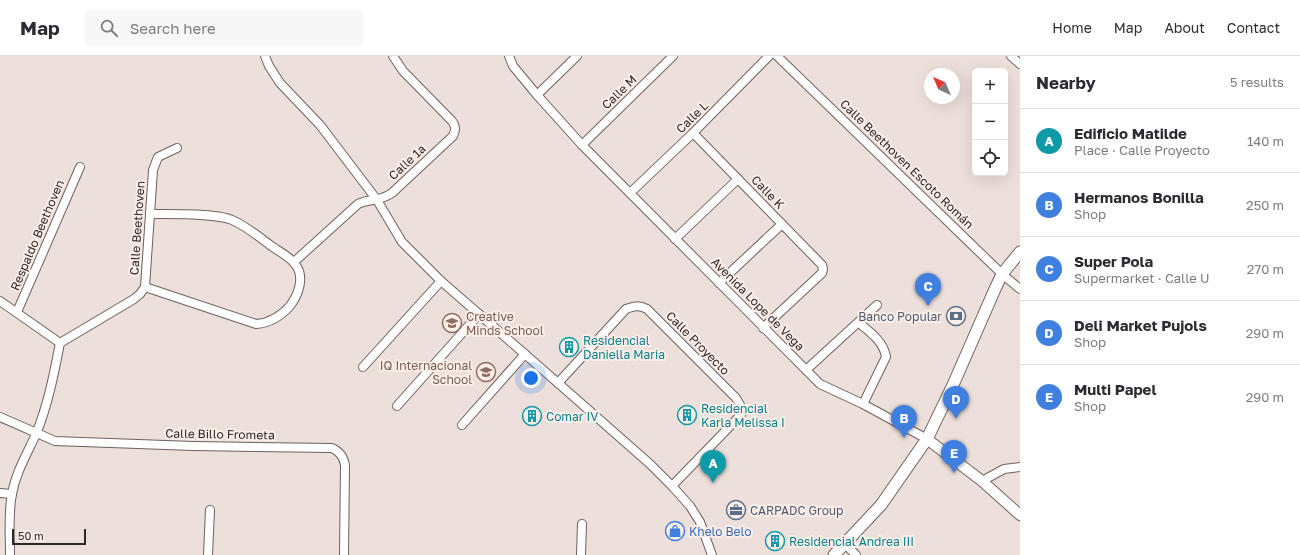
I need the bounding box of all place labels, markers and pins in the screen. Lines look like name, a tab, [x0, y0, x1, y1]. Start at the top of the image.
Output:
pin: C	[915, 273, 941, 306]
bank icon: Banco Popular	[945, 305, 967, 327]
place label: Creative Minds School	[466, 309, 544, 338]
place label: Banco Popular	[858, 309, 942, 324]
school or university icon: Creative Minds School	[441, 312, 463, 334]
place label: Residencial Daniella Maria	[583, 333, 665, 362]
building icon: Residencial Daniella Maria	[558, 336, 580, 358]
place label: IQ Internacional School	[380, 358, 472, 387]
school or university icon: IQ Internacional School	[475, 361, 497, 383]
pin: D	[943, 386, 969, 419]
place label: Residencial Karla Melissa I	[701, 401, 785, 430]
building icon: Residencial Karla Melissa I	[676, 404, 698, 426]
building icon: Comar IV	[521, 405, 543, 427]
pin: B	[891, 405, 917, 438]
place label: Comar IV	[546, 409, 598, 424]
pin: E	[941, 440, 967, 473]
pin: A	[700, 450, 726, 483]
office icon: CARPADC Group	[725, 499, 747, 521]
place label: CARPADC Group	[750, 503, 843, 518]
shop icon: Khelo Belo	[664, 520, 686, 542]
place label: Khelo Belo	[689, 524, 751, 539]
building icon: Residencial Andrea III	[764, 530, 786, 552]
place label: Residencial Andrea III	[789, 534, 914, 549]

